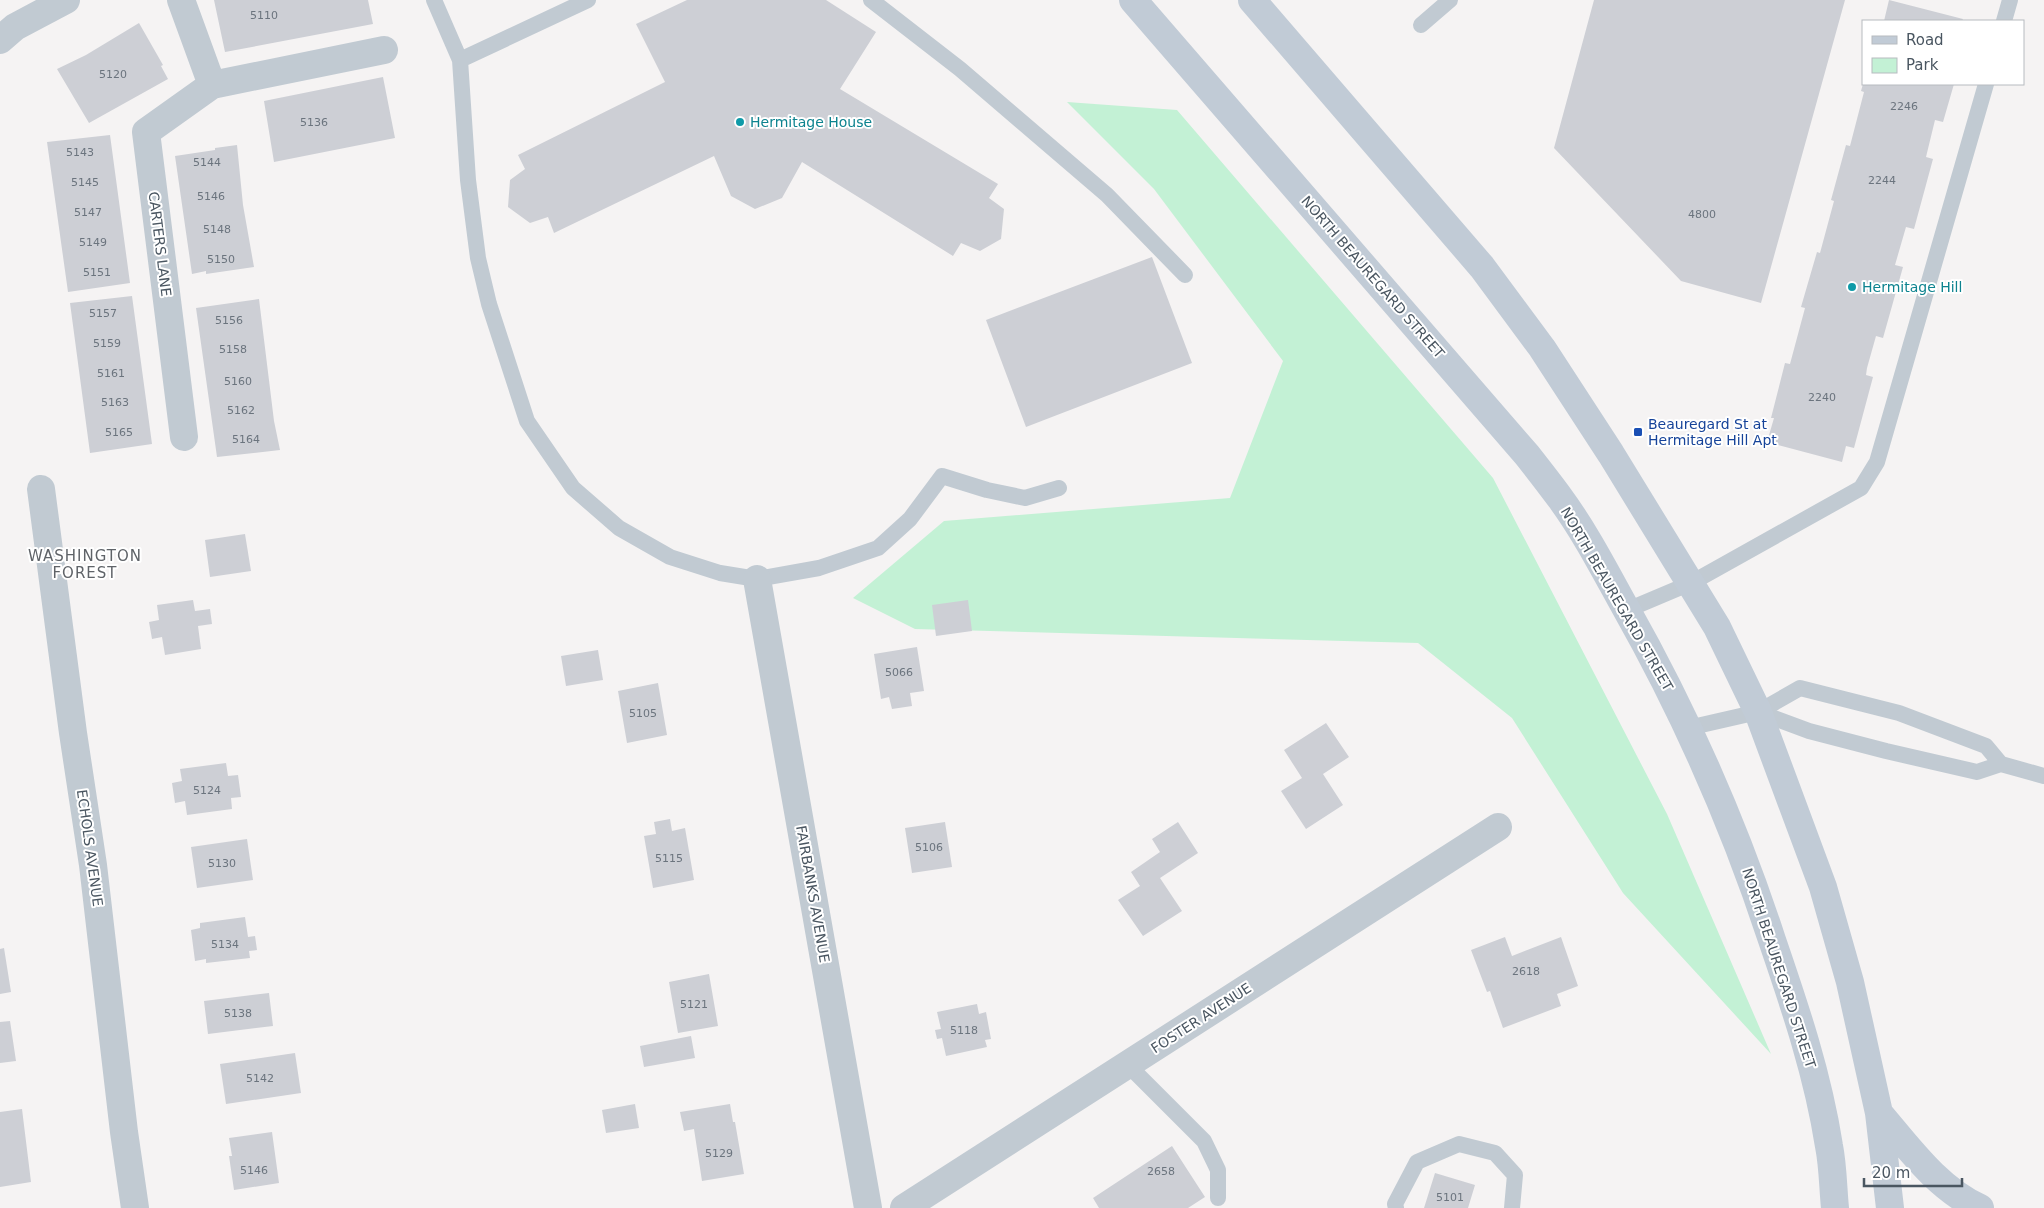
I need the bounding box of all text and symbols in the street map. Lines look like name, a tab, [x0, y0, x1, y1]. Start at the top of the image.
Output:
house number: 5110	[250, 9, 278, 22]
legend	[1862, 20, 2024, 85]
text: Road	[1906, 31, 1944, 49]
text: Park	[1906, 56, 1939, 74]
house number: 5120	[99, 68, 127, 81]
house number: 2246	[1890, 100, 1918, 113]
place label: Hermitage House	[750, 114, 872, 130]
house number: 5136	[300, 116, 328, 129]
marker: Hermitage House	[734, 116, 746, 128]
house number: 5143	[66, 146, 94, 159]
house number: 5144	[193, 156, 221, 169]
house number: 2244	[1868, 174, 1896, 187]
house number: 5145	[71, 176, 99, 189]
house number: 5146	[197, 190, 225, 203]
street label: CARTERS LANE	[146, 191, 174, 297]
street label: NORTH BEAUREGARD STREET	[1298, 193, 1448, 362]
house number: 5147	[74, 206, 102, 219]
house number: 4800	[1688, 208, 1716, 221]
house number: 5148	[203, 223, 231, 236]
house number: 5149	[79, 236, 107, 249]
house number: 5150	[207, 253, 235, 266]
house number: 5151	[83, 266, 111, 279]
place label: Hermitage Hill	[1862, 279, 1962, 295]
marker: Hermitage Hill	[1846, 281, 1858, 293]
house number: 5157	[89, 307, 117, 320]
house number: 5156	[215, 314, 243, 327]
house number: 5159	[93, 337, 121, 350]
house number: 5158	[219, 343, 247, 356]
house number: 5161	[97, 367, 125, 380]
house number: 5160	[224, 375, 252, 388]
house number: 2240	[1808, 391, 1836, 404]
house number: 5163	[101, 396, 129, 409]
house number: 5162	[227, 404, 255, 417]
place label: Beauregard St at Hermitage Hill Apt	[1648, 416, 1777, 448]
house number: 5165	[105, 426, 133, 439]
marker: Beauregard St at Hermitage Hill Apt	[1632, 426, 1644, 438]
house number: 5164	[232, 433, 260, 446]
street label: NORTH BEAUREGARD STREET	[1558, 504, 1676, 694]
district label: WASHINGTON FOREST	[28, 547, 142, 582]
house number: 5066	[885, 666, 913, 679]
house number: 5105	[629, 707, 657, 720]
house number: 5124	[193, 784, 221, 797]
street label: ECHOLS AVENUE	[74, 788, 106, 908]
street label: FAIRBANKS AVENUE	[793, 824, 833, 964]
house number: 5106	[915, 841, 943, 854]
house number: 5115	[655, 852, 683, 865]
house number: 5130	[208, 857, 236, 870]
street label: NORTH BEAUREGARD STREET	[1739, 866, 1819, 1070]
house number: 5134	[211, 938, 239, 951]
house number: 2618	[1512, 965, 1540, 978]
street label: FOSTER AVENUE	[1148, 980, 1254, 1056]
house number: 5121	[680, 998, 708, 1011]
house number: 5138	[224, 1007, 252, 1020]
house number: 5118	[950, 1024, 978, 1037]
house number: 5142	[246, 1072, 274, 1085]
house number: 5129	[705, 1147, 733, 1160]
scale bar	[1864, 1156, 1962, 1188]
house number: 5146	[240, 1164, 268, 1177]
text: 20 m	[1872, 1164, 1910, 1182]
house number: 2658	[1147, 1165, 1175, 1178]
house number: 5101	[1436, 1191, 1464, 1204]

